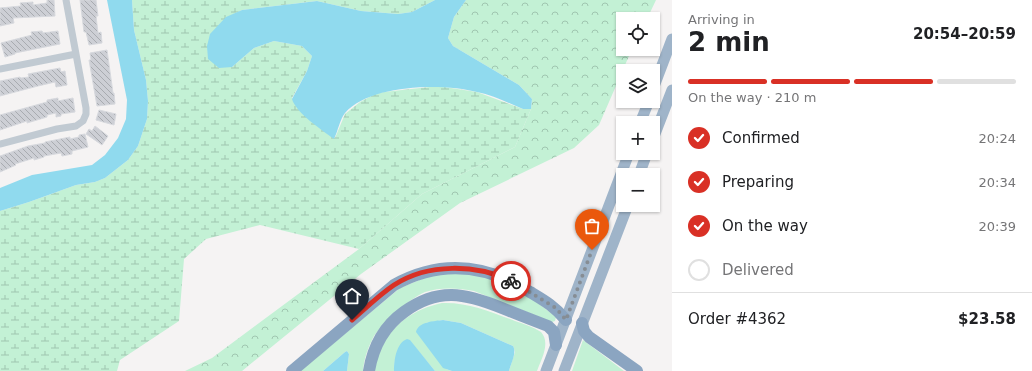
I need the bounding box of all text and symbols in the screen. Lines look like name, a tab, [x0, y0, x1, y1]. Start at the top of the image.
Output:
map controls	[616, 12, 660, 212]
button: locate	[616, 12, 660, 56]
text: Arriving in	[688, 12, 755, 27]
text: 20:54–20:59	[913, 25, 1016, 43]
text: 2 min	[688, 27, 770, 57]
button: layers	[616, 64, 660, 108]
text: On the way · 210 m	[688, 90, 816, 105]
button: +	[616, 116, 660, 160]
icon: check	[688, 127, 710, 149]
text: Confirmed	[722, 129, 800, 147]
text: 20:24	[979, 131, 1016, 146]
button: −	[616, 168, 660, 212]
icon: check	[688, 171, 710, 193]
text: Preparing	[722, 173, 794, 191]
text: 20:34	[979, 175, 1016, 190]
pin	[575, 209, 609, 250]
icon: bag	[581, 215, 603, 237]
icon: check	[688, 215, 710, 237]
text: On the way	[722, 217, 808, 235]
text: 20:39	[979, 219, 1016, 234]
courier	[491, 261, 531, 301]
text: Delivered	[722, 261, 794, 279]
icon: bike	[500, 270, 522, 292]
pin	[335, 279, 369, 320]
icon: home	[341, 285, 363, 307]
text: Order #4362	[688, 310, 786, 328]
text: $23.58	[958, 310, 1016, 328]

